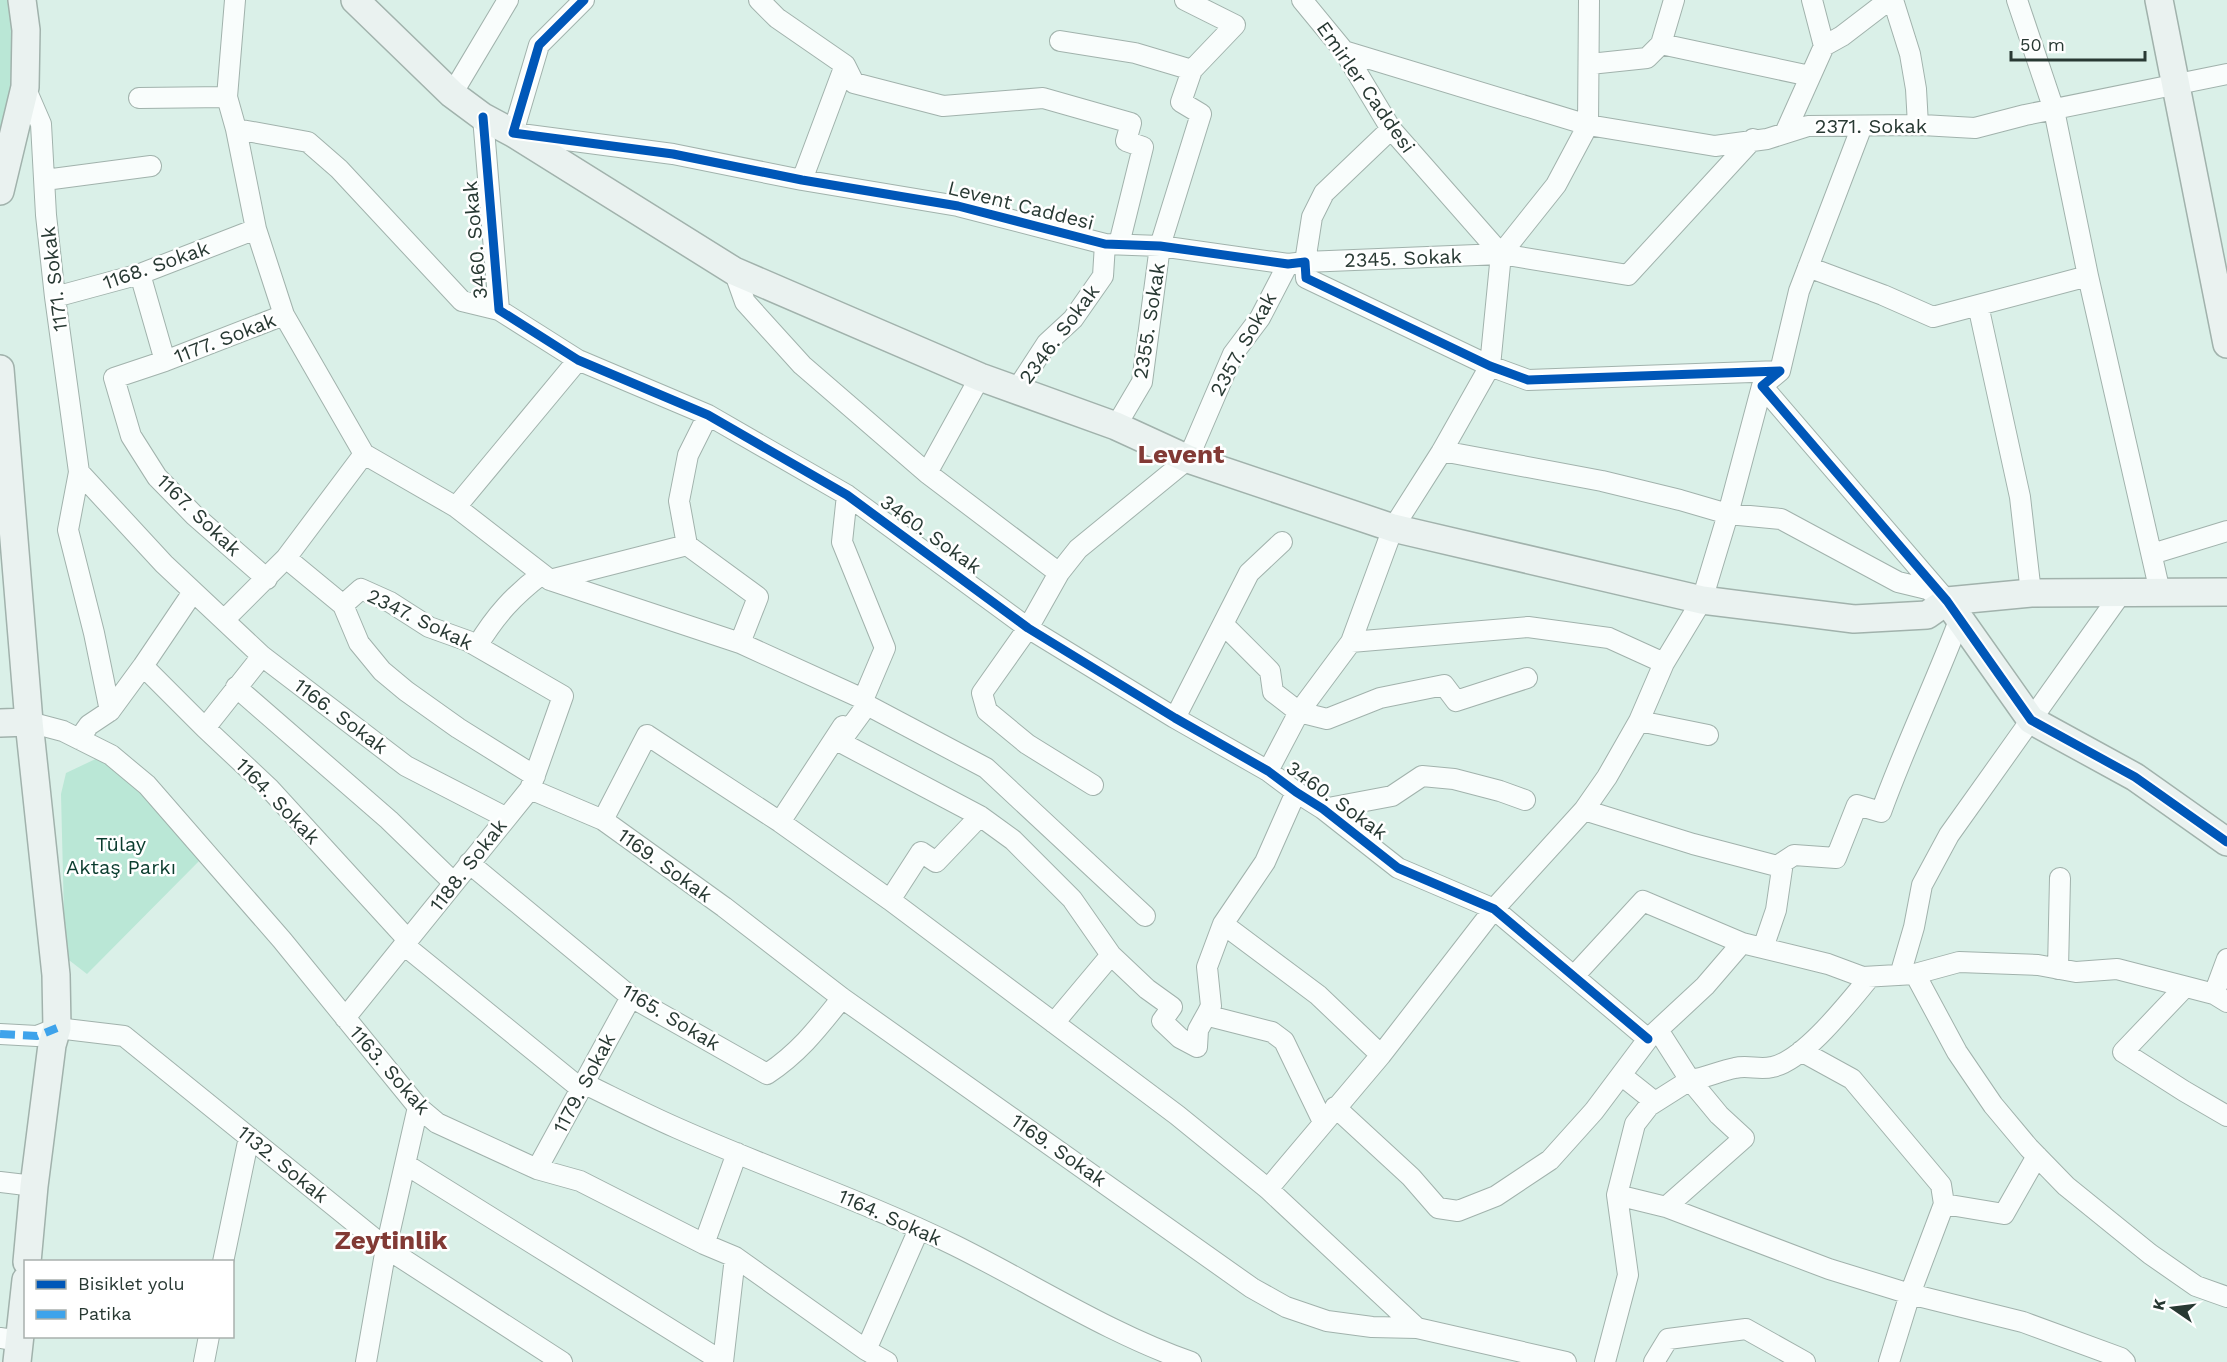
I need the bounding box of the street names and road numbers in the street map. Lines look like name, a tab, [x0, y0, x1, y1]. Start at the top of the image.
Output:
street label: Emirler Caddesi	[1312, 17, 1420, 157]
street label: 2371. Sokak	[1815, 114, 1927, 138]
street label: Levent Caddesi	[945, 175, 1097, 235]
street label: 3460. Sokak	[458, 180, 492, 300]
street label: 1171. Sokak	[36, 225, 72, 333]
street label: 1168. Sokak	[100, 236, 212, 294]
street label: 2345. Sokak	[1344, 244, 1462, 272]
street label: 2355. Sokak	[1128, 261, 1170, 381]
street label: 2346. Sokak	[1014, 279, 1104, 389]
street label: 2357. Sokak	[1205, 288, 1281, 400]
street label: 1177. Sokak	[171, 308, 279, 368]
street label: 1167. Sokak	[152, 469, 246, 561]
street label: 3460. Sokak	[876, 489, 986, 579]
street label: 2347. Sokak	[363, 583, 477, 655]
street label: 1166. Sokak	[290, 673, 392, 759]
street label: 1164. Sokak	[231, 753, 325, 849]
street label: 3460. Sokak	[1282, 755, 1392, 845]
street label: 1188. Sokak	[424, 814, 512, 916]
street label: 1169. Sokak	[613, 823, 717, 907]
street label: 1165. Sokak	[618, 978, 724, 1056]
street label: 1163. Sokak	[345, 1021, 435, 1119]
street label: 1179. Sokak	[548, 1029, 620, 1137]
street label: 1169. Sokak	[1007, 1108, 1111, 1192]
street label: 1132. Sokak	[233, 1120, 333, 1208]
street label: 1164. Sokak	[835, 1184, 945, 1250]

